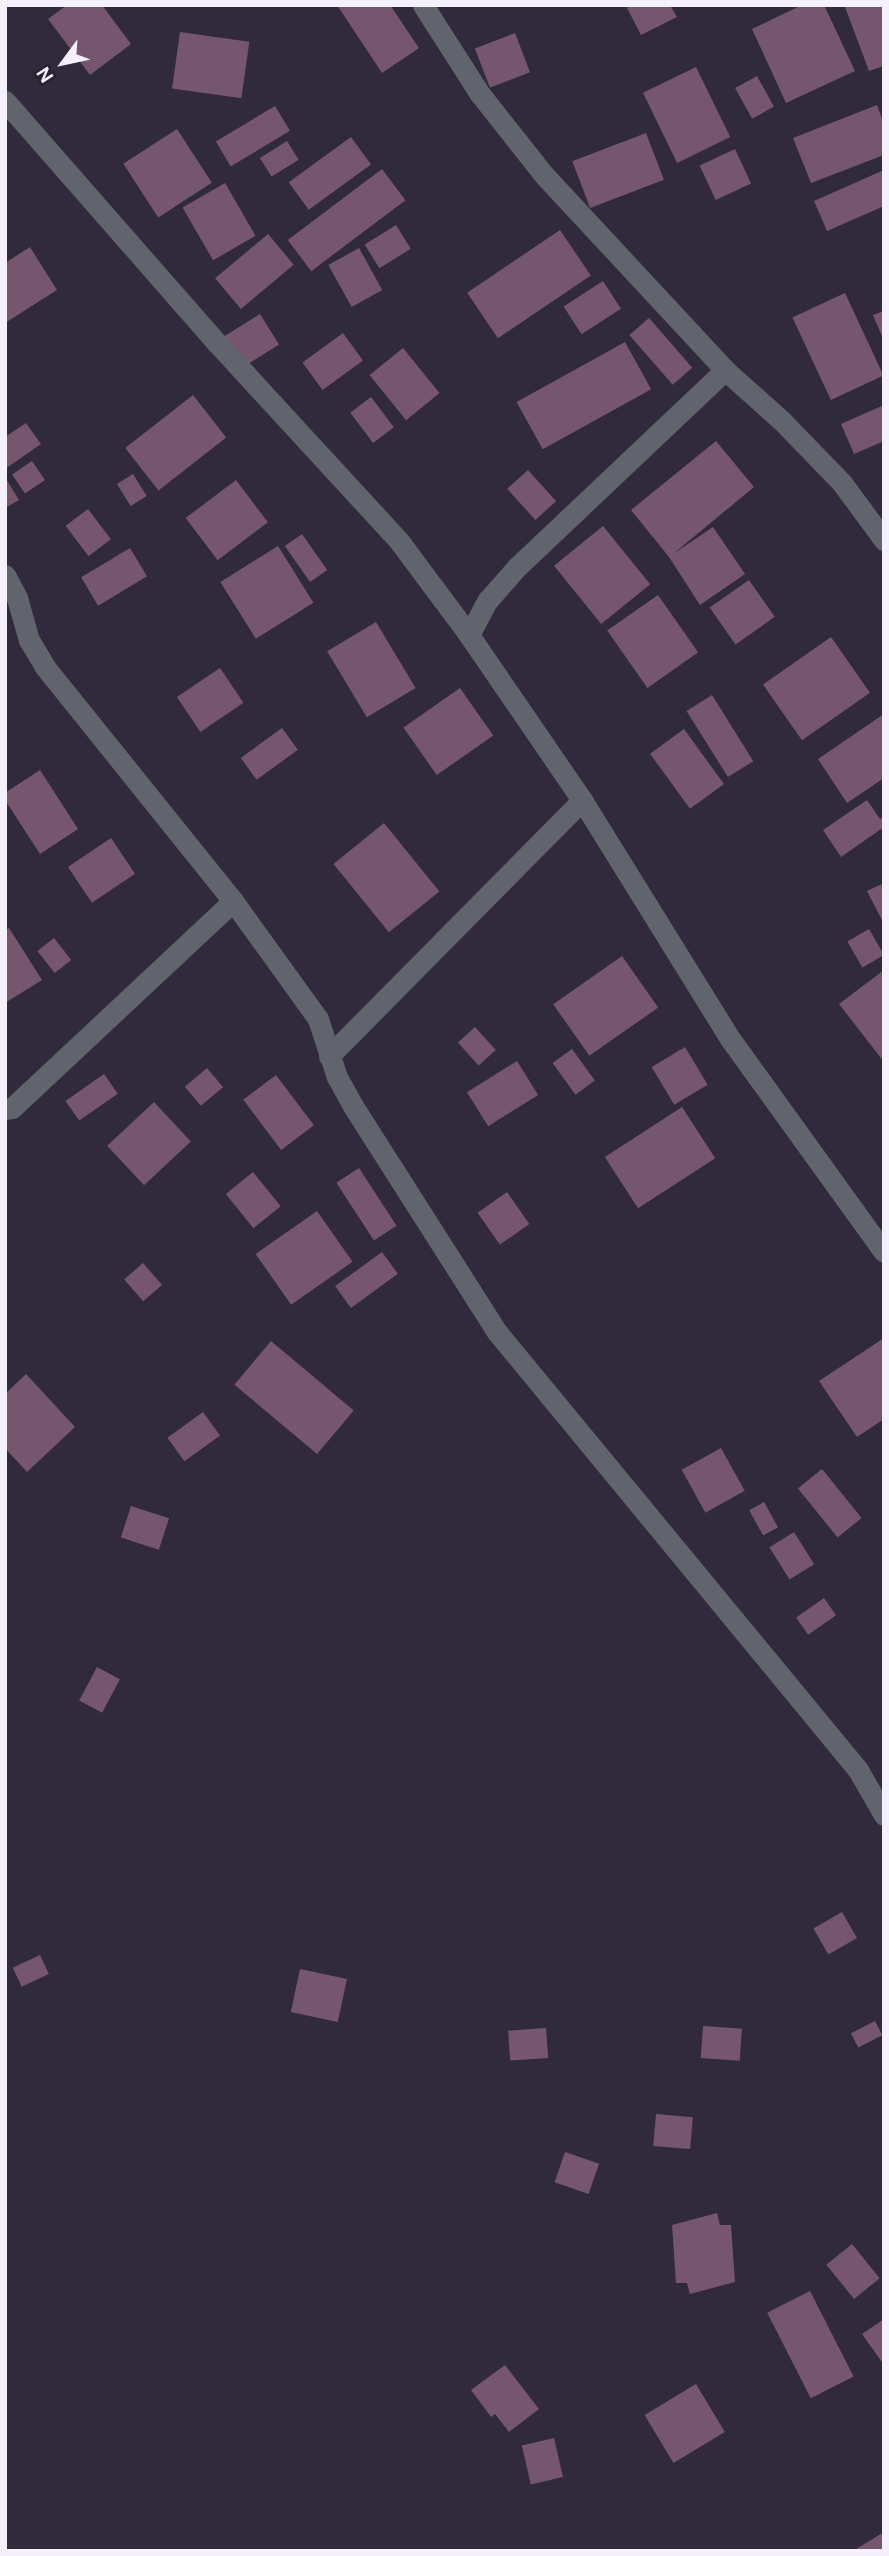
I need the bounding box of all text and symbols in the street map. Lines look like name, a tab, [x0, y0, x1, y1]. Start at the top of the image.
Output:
north arrow	[28, 28, 98, 98]
text: N	[31, 62, 59, 87]

